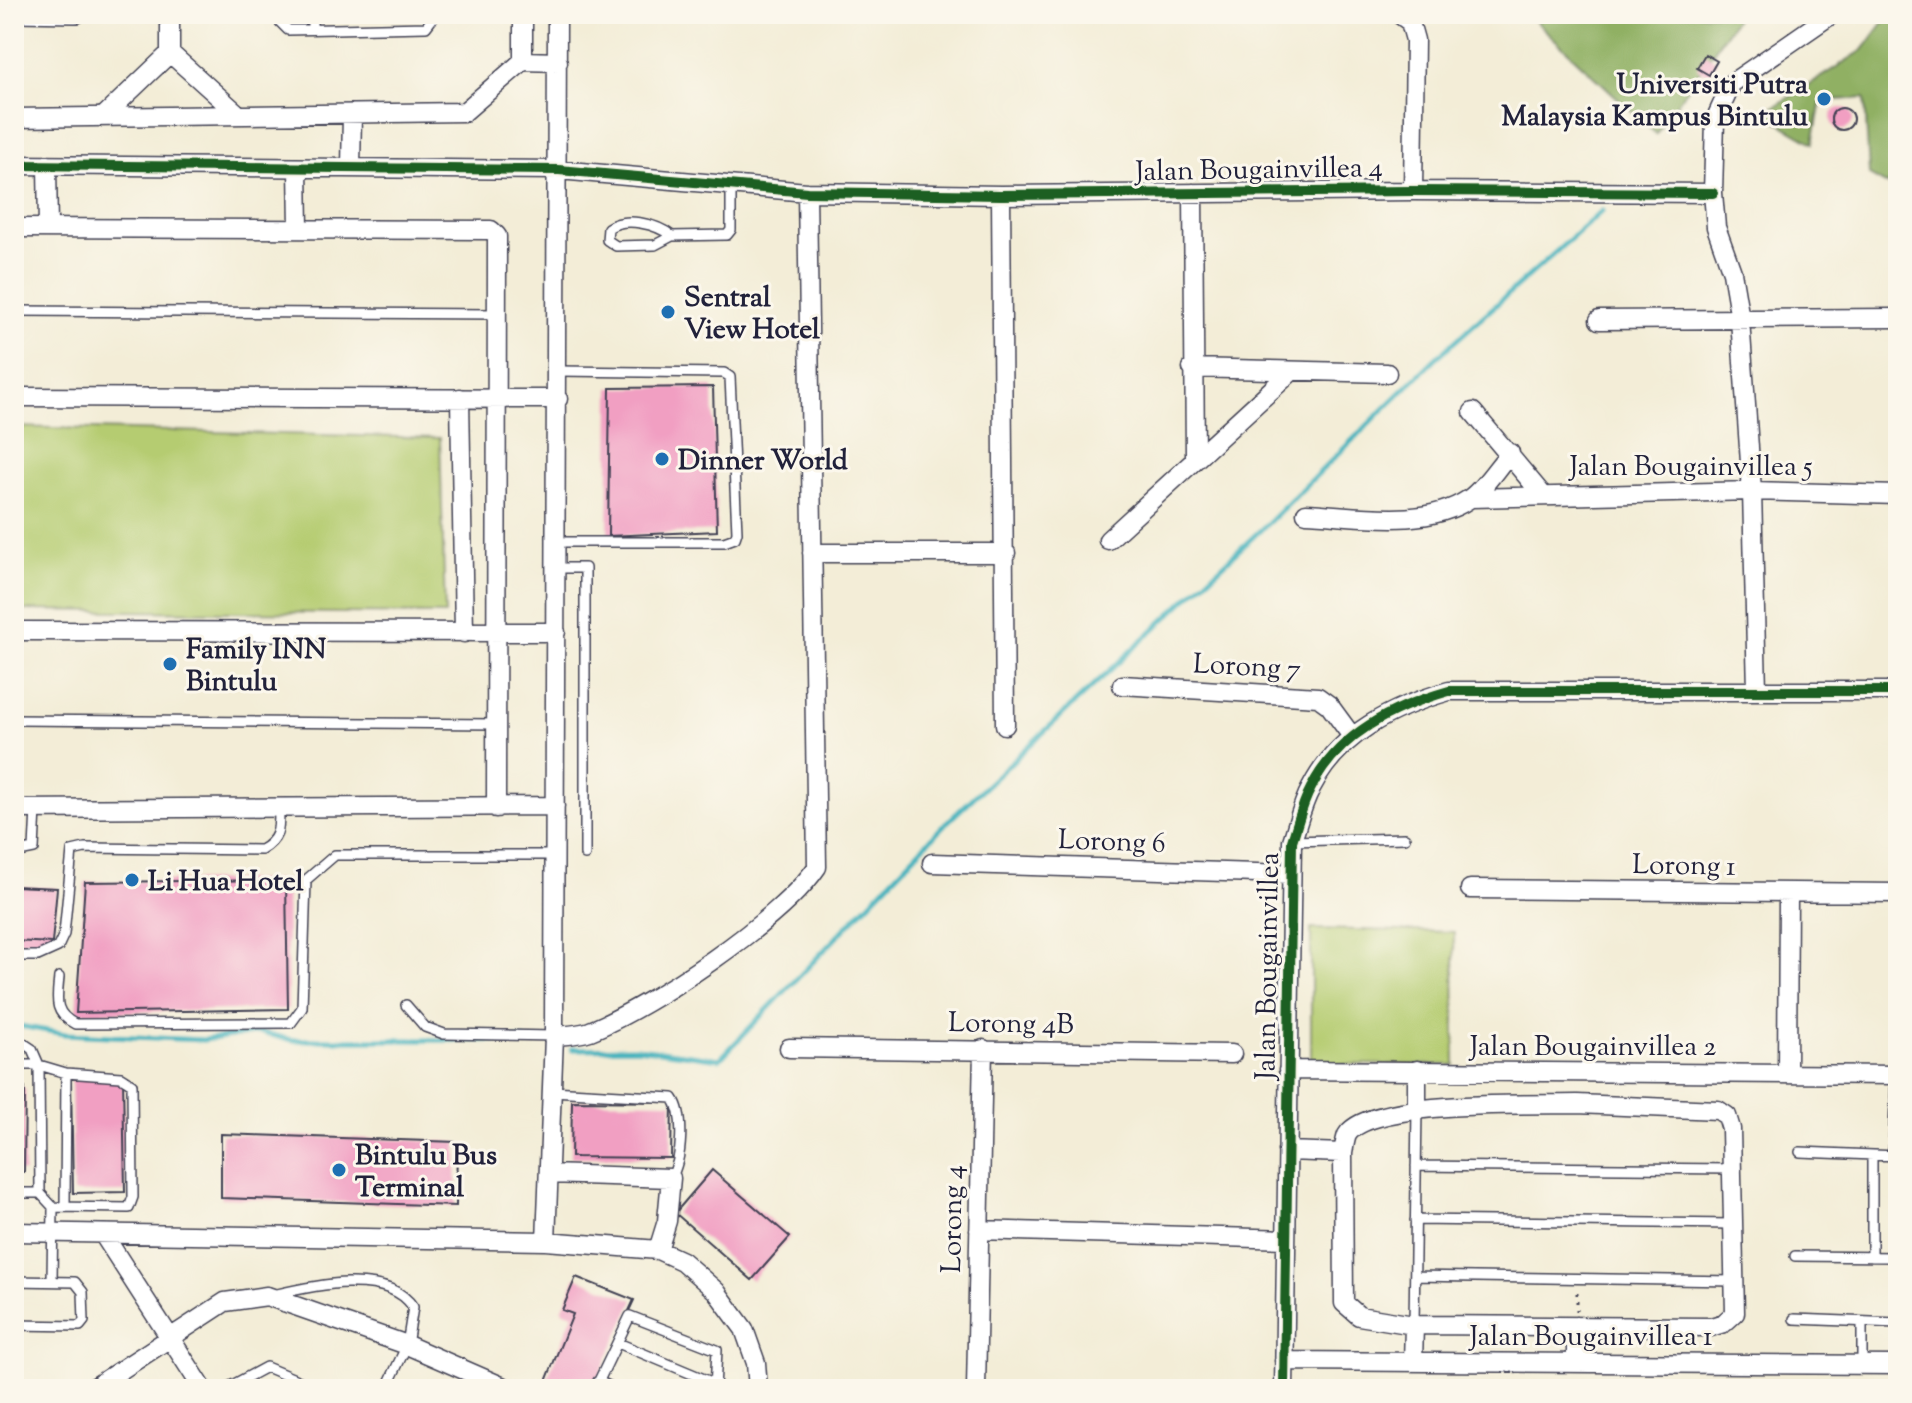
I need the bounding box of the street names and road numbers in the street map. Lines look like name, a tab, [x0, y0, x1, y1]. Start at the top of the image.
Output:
street label: Jalan Bougainvillea 4	[1133, 149, 1383, 193]
street label: Jalan Bougainvillea 5	[1567, 448, 1813, 488]
street label: Lorong 7	[1192, 645, 1302, 691]
street label: Lorong 6	[1057, 821, 1166, 865]
street label: Lorong 1	[1632, 846, 1736, 888]
street label: Jalan Bougainvillea	[1247, 852, 1291, 1082]
street label: Lorong 4B	[948, 1004, 1074, 1046]
street label: Jalan Bougainvillea 2	[1468, 1028, 1716, 1068]
street label: Lorong 4	[933, 1165, 975, 1273]
street label: Jalan Bougainvillea 1	[1468, 1318, 1713, 1358]

